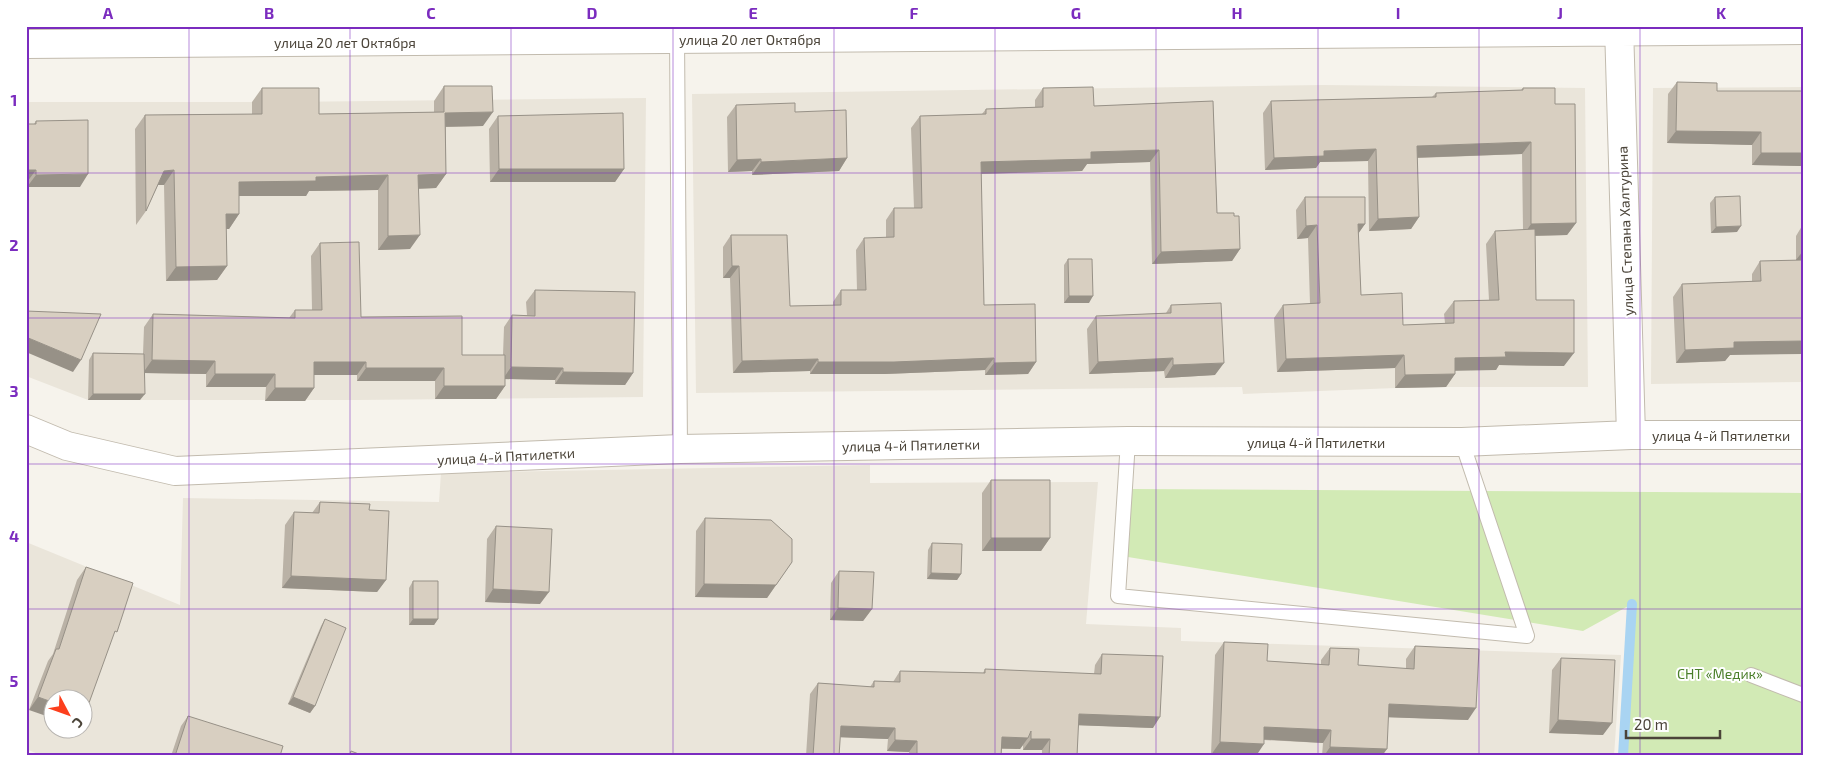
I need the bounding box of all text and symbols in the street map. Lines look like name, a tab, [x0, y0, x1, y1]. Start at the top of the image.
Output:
text: A	[103, 3, 114, 22]
text: B	[264, 3, 274, 22]
text: C	[426, 3, 436, 22]
text: D	[587, 3, 598, 22]
text: E	[748, 3, 758, 22]
text: F	[910, 3, 919, 22]
text: G	[1071, 3, 1081, 22]
text: H	[1231, 3, 1243, 22]
text: I	[1396, 3, 1400, 22]
text: J	[1557, 3, 1563, 22]
text: K	[1716, 3, 1727, 22]
street label: улица 20 лет Октября	[679, 31, 821, 48]
street label: улица 20 лет Октября	[274, 34, 416, 51]
text: 1	[11, 90, 17, 109]
street label: улица Степана Халтурина	[1614, 146, 1636, 316]
text: 2	[9, 235, 19, 254]
text: 3	[9, 381, 19, 400]
street label: улица 4-й Пятилетки	[1652, 427, 1790, 444]
street label: улица 4-й Пятилетки	[1247, 434, 1385, 451]
street label: улица 4-й Пятилетки	[842, 435, 980, 455]
street label: улица 4-й Пятилетки	[437, 444, 575, 468]
text: 4	[9, 526, 19, 545]
park label: СНТ «Медик»	[1677, 665, 1763, 682]
text: 5	[10, 671, 19, 690]
north arrow	[42, 690, 92, 740]
scale bar	[1626, 707, 1720, 739]
text: С	[69, 714, 87, 732]
text: 20 m	[1634, 715, 1668, 733]

